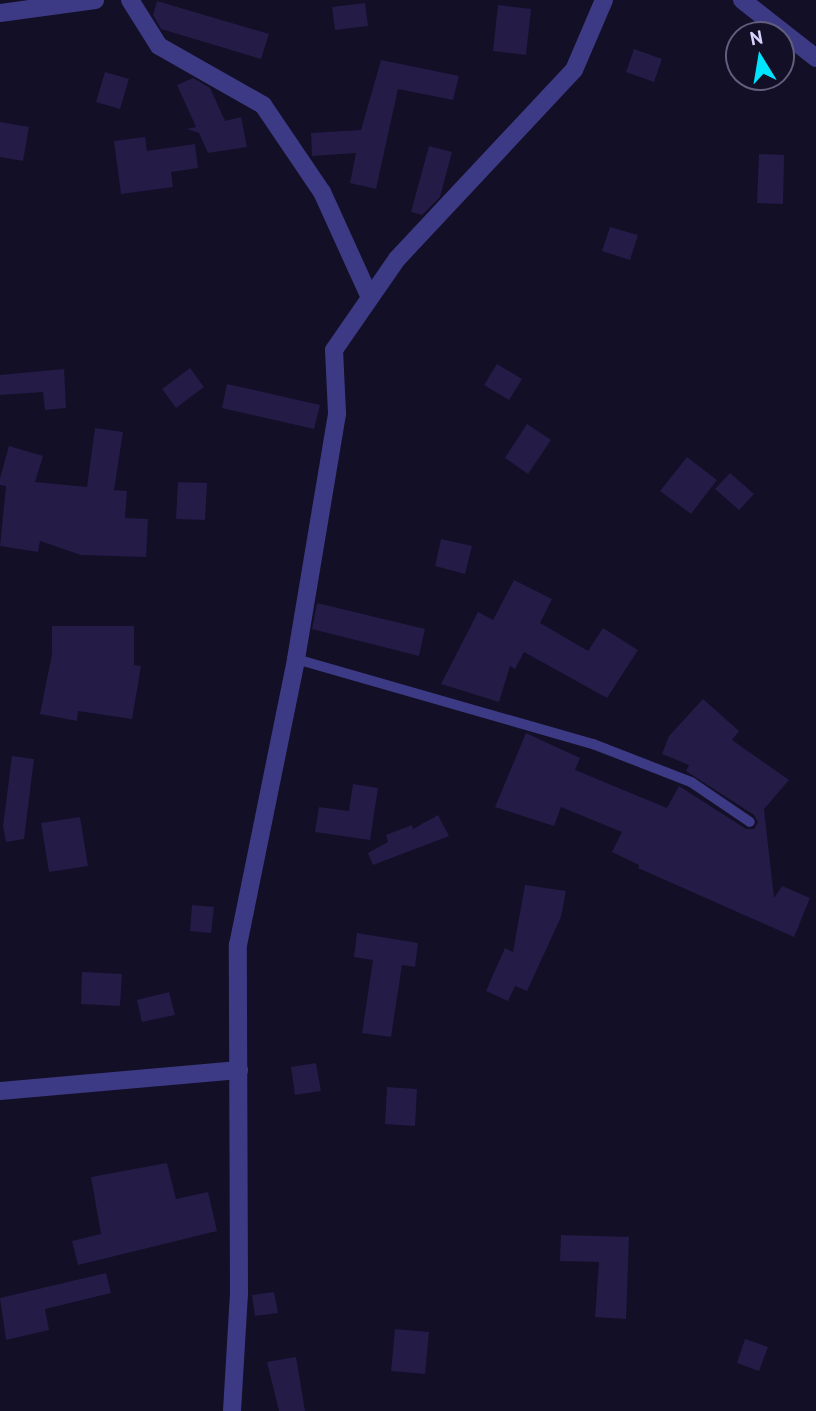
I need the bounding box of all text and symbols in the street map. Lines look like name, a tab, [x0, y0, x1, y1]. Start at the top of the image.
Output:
north arrow	[725, 21, 795, 91]
text: N	[748, 24, 765, 50]

